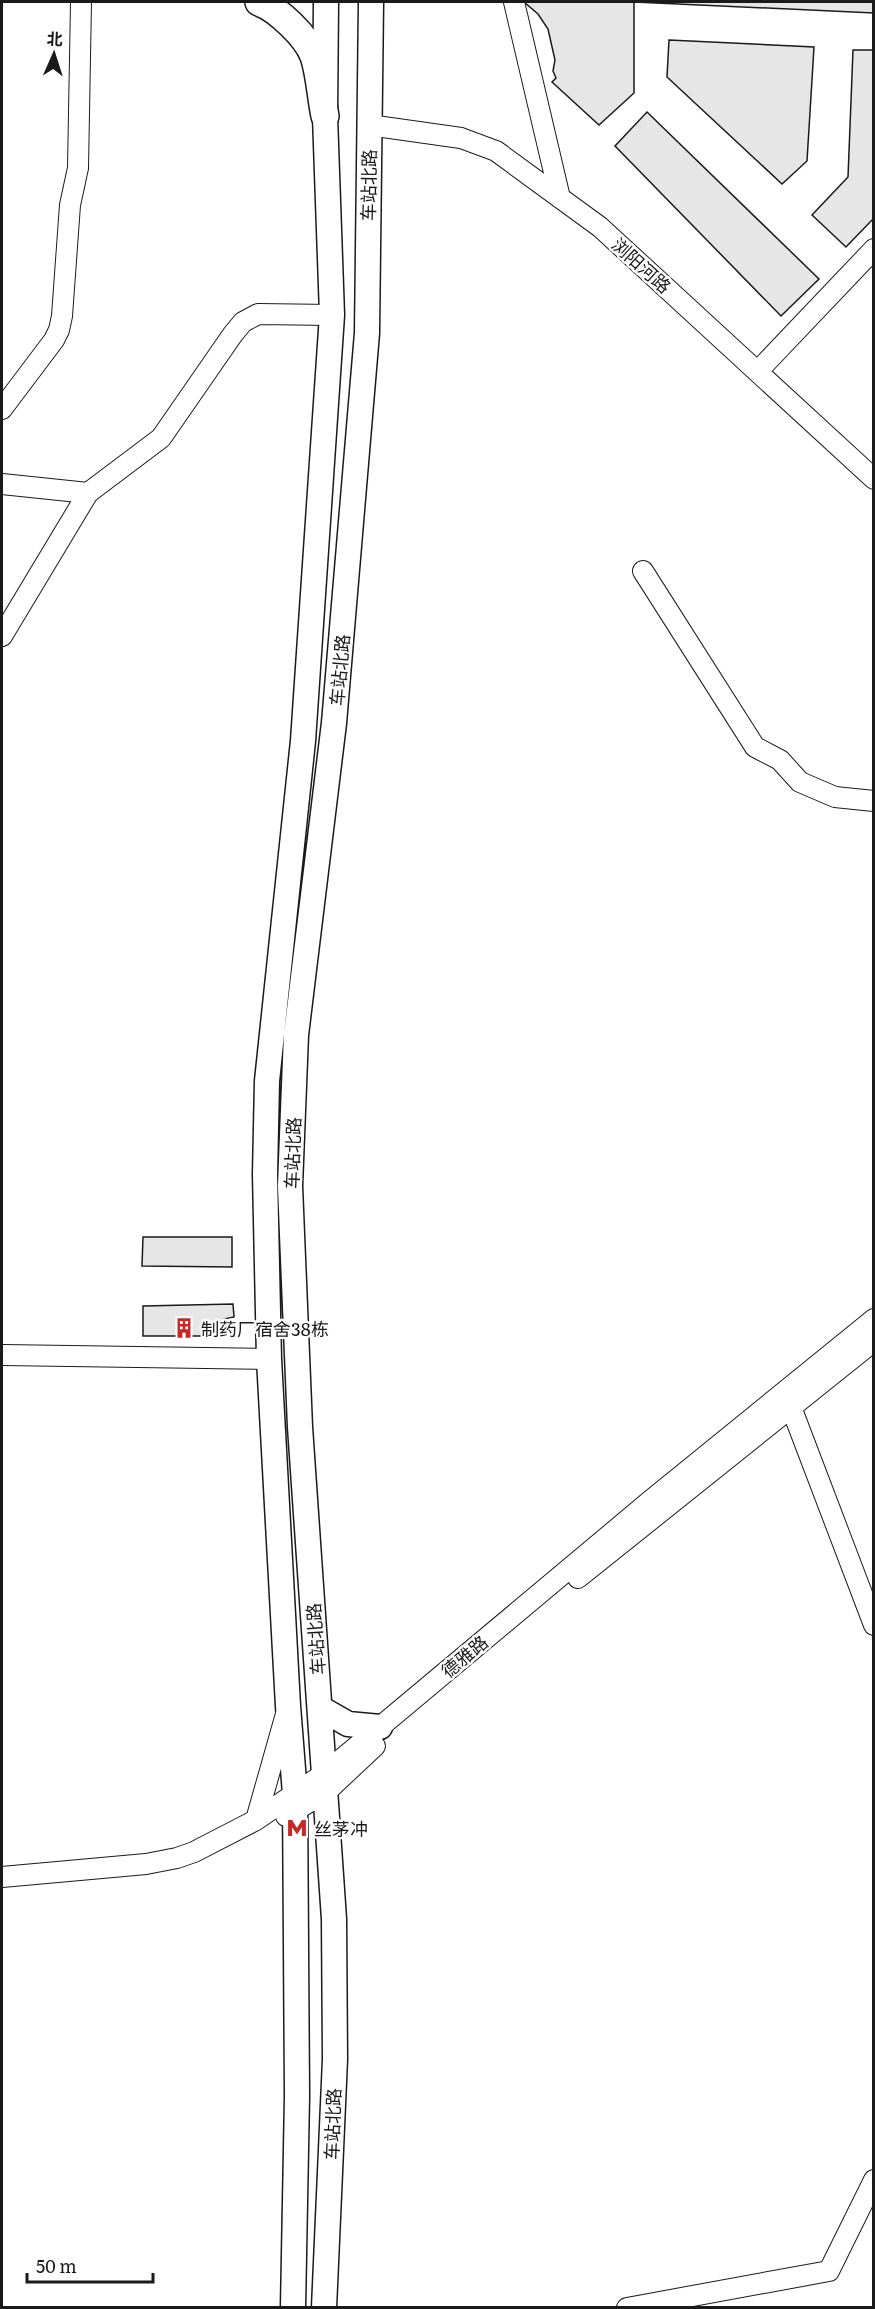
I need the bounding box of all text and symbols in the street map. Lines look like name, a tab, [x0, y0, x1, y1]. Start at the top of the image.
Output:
north arrow	[24, 24, 84, 84]
text: 北	[46, 26, 63, 50]
street label: 车站北路	[354, 149, 382, 221]
street label: 浏阳河路	[606, 231, 678, 299]
street label: 车站北路	[322, 633, 356, 707]
street label: 车站北路	[277, 1117, 307, 1189]
place label: 制药厂宿舍38栋	[201, 1315, 329, 1342]
building icon: 制药厂宿舍38栋	[172, 1316, 196, 1340]
street label: 车站北路	[299, 1602, 331, 1676]
street label: 德雅路	[435, 1628, 493, 1684]
place label: 丝茅冲	[314, 1815, 368, 1842]
metro station icon: 丝茅冲	[285, 1816, 309, 1840]
street label: 车站北路	[317, 2088, 347, 2160]
scale bar	[27, 2246, 153, 2284]
text: 50 m	[36, 2252, 77, 2279]

